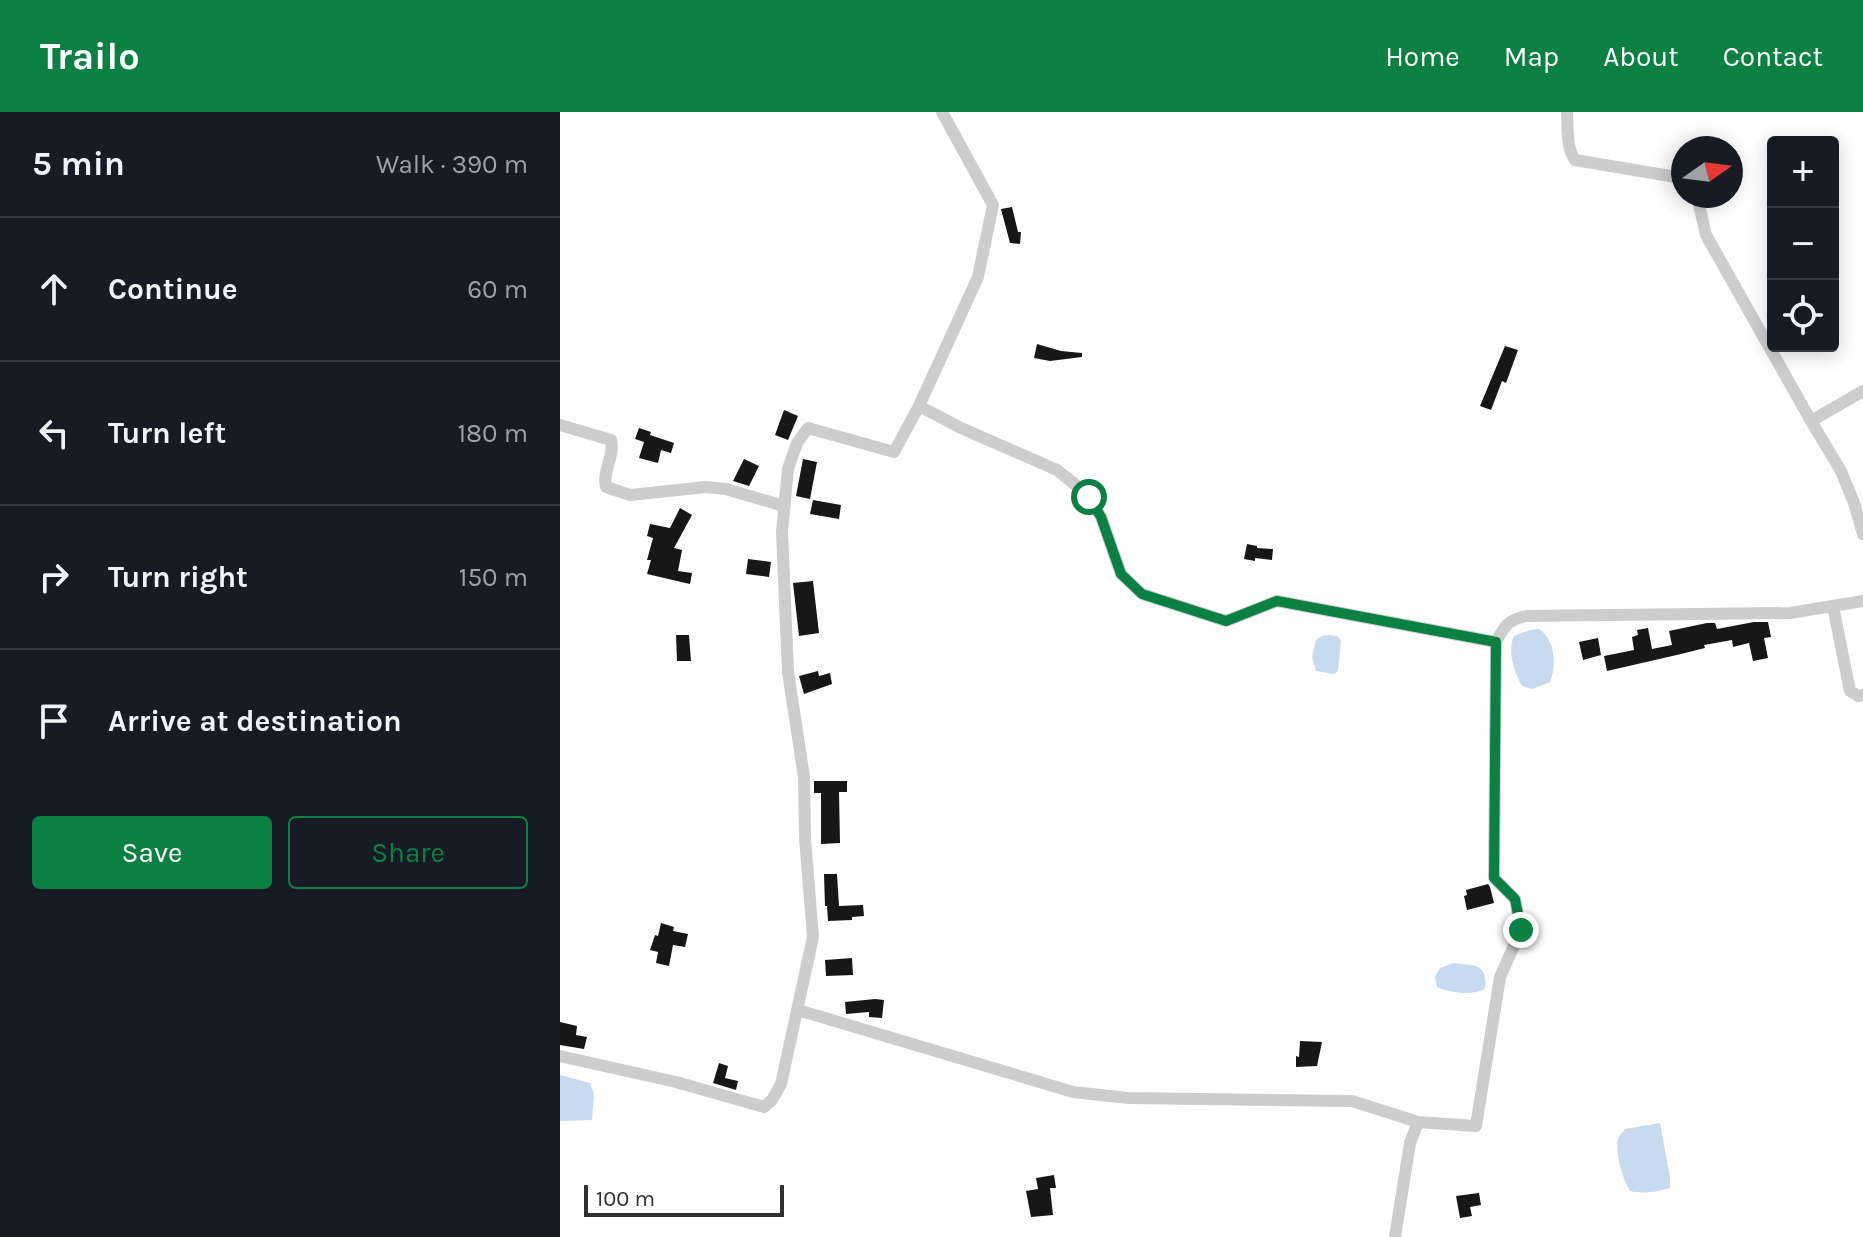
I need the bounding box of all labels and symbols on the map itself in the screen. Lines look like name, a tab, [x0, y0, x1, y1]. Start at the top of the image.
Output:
north arrow	[1671, 136, 1743, 208]
route start	[1071, 479, 1107, 515]
route end	[1503, 912, 1539, 948]
scale bar	[584, 1181, 784, 1217]

